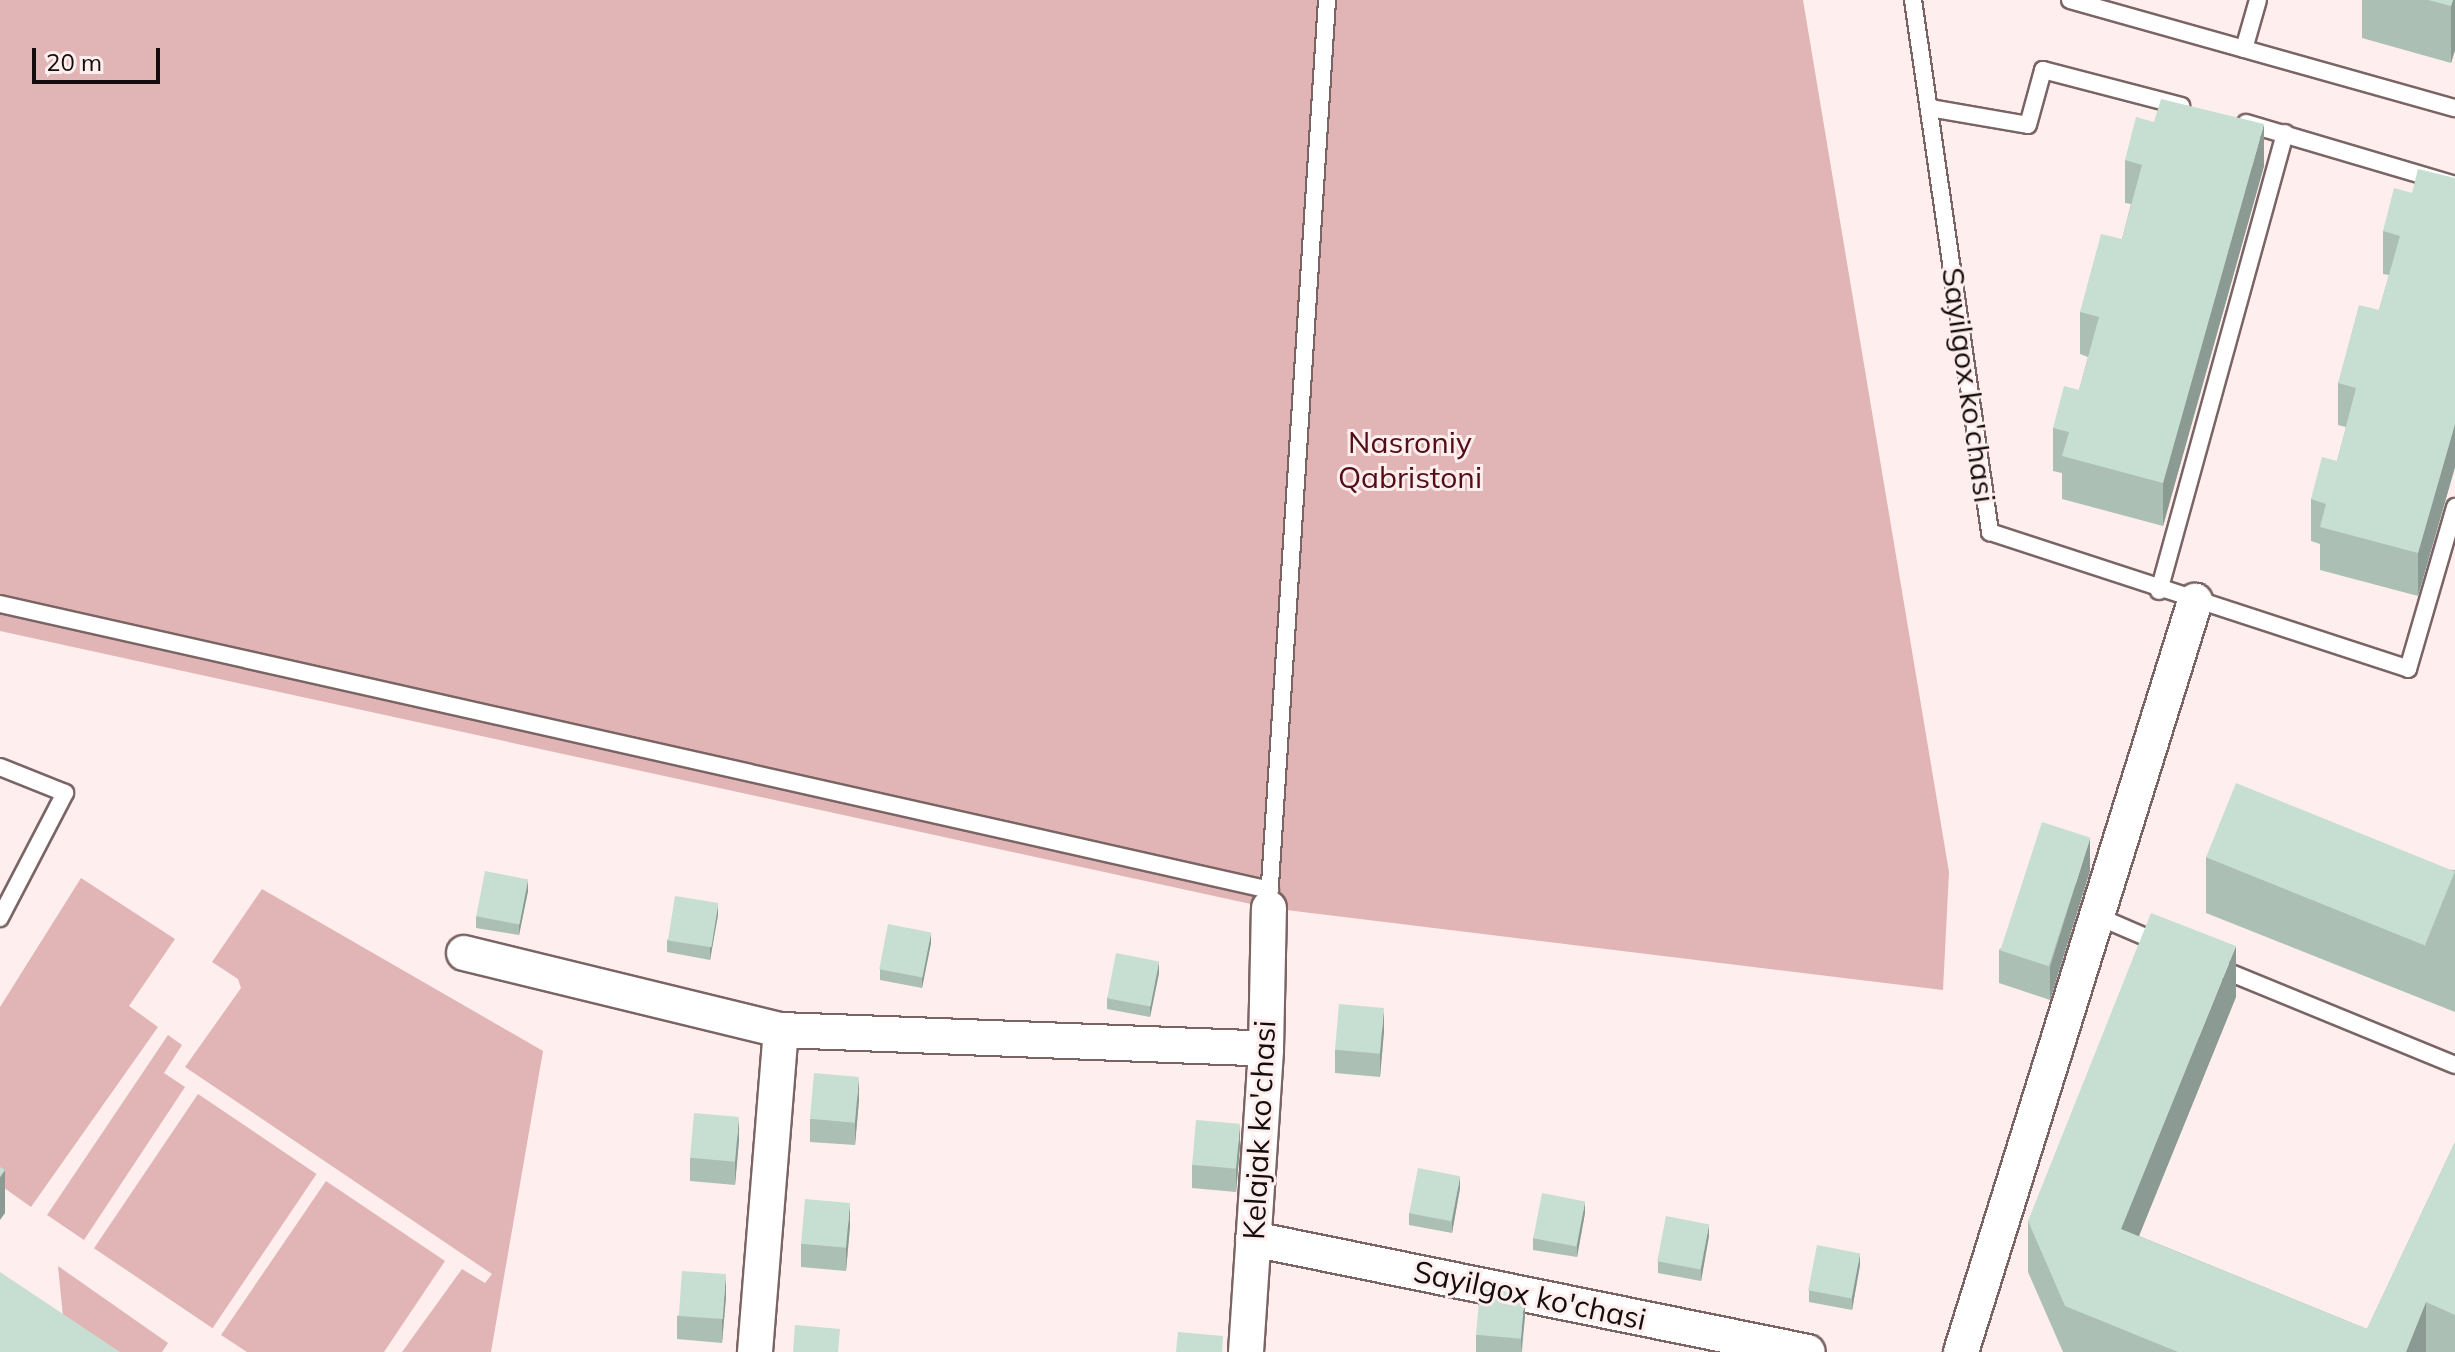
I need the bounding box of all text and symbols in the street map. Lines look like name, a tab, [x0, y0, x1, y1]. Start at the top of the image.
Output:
scale bar	[36, 32, 164, 82]
text: 20 m	[46, 47, 102, 77]
street label: Sayilgox ko'chasi	[1935, 265, 2003, 505]
park label: Nasroniy Qabristoni	[1338, 424, 1482, 494]
street label: Kelajak ko'chasi	[1235, 1019, 1283, 1241]
street label: Sayilgox ko'chasi	[1410, 1253, 1650, 1337]

